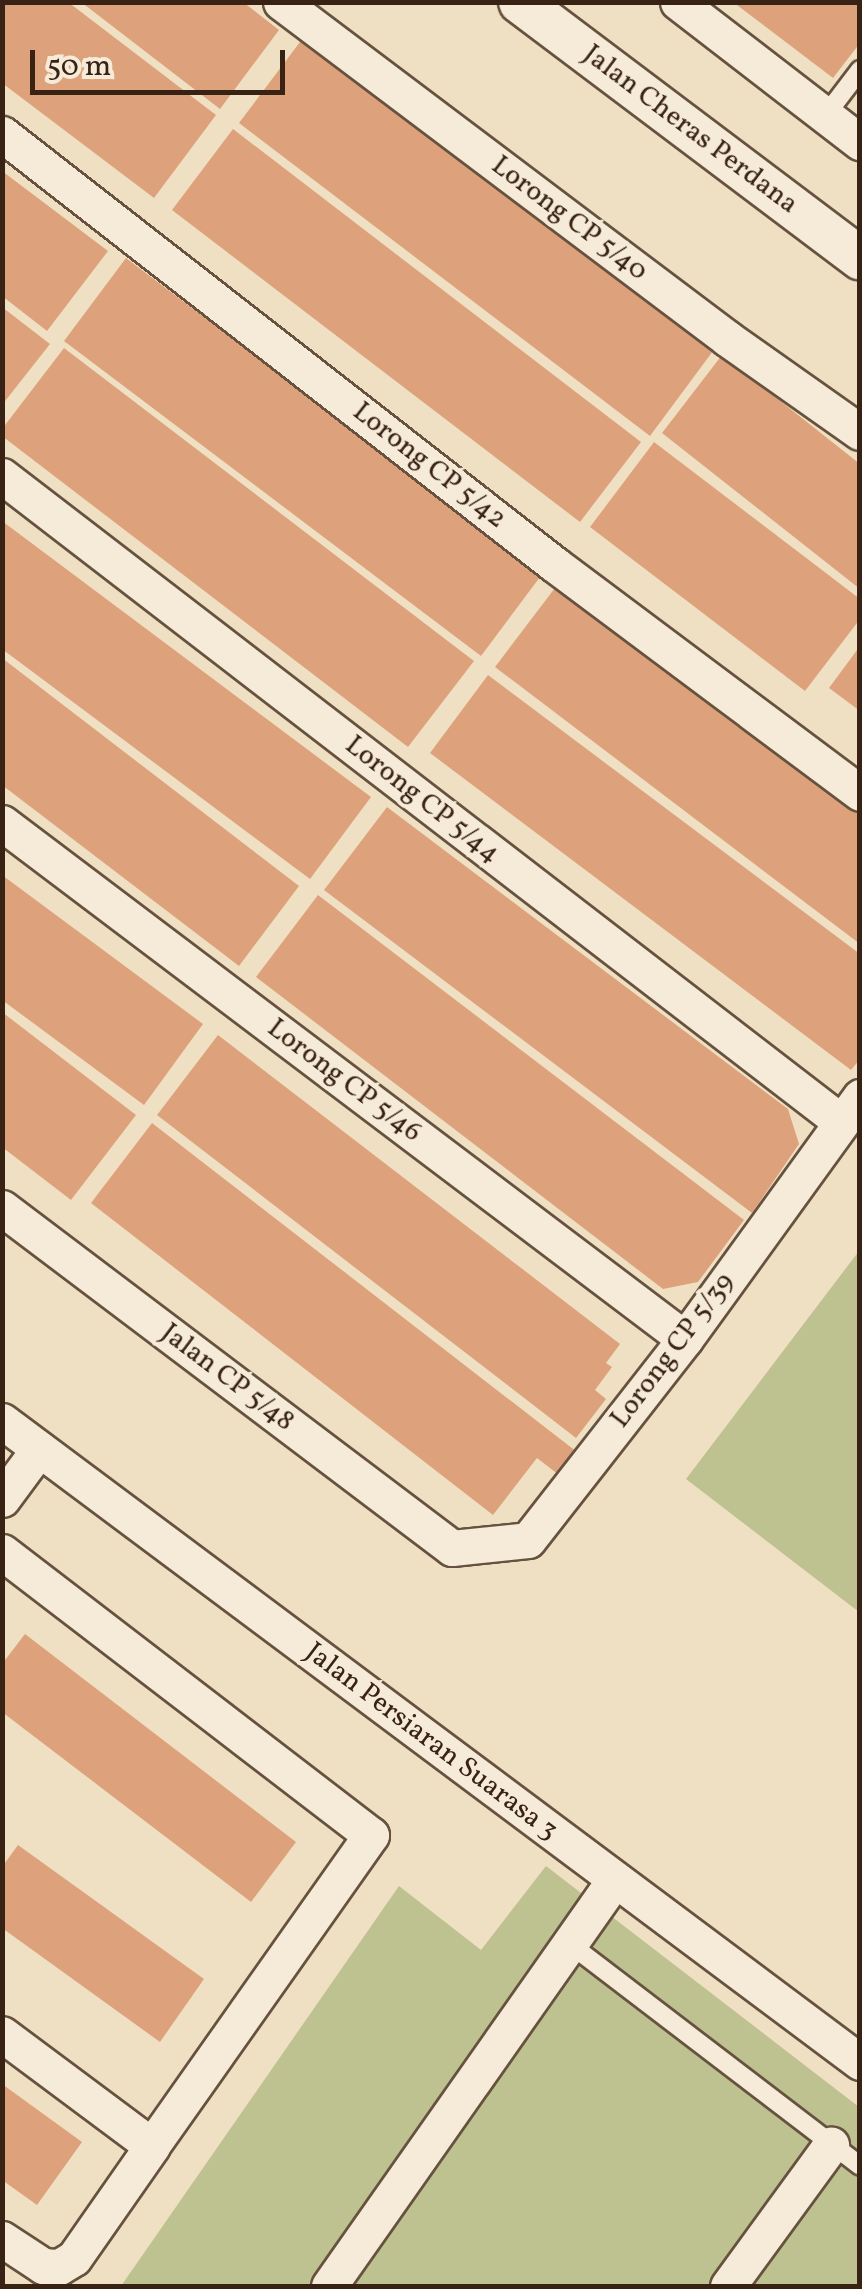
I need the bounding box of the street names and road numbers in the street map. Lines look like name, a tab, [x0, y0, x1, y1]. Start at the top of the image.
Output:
street label: Jalan Cheras Perdana	[576, 38, 804, 222]
street label: Lorong CP 5/40	[484, 149, 654, 289]
street label: Lorong CP 5/42	[345, 396, 513, 536]
street label: Lorong CP 5/44	[338, 729, 506, 871]
street label: Lorong CP 5/46	[260, 1012, 428, 1150]
street label: Lorong CP 5/39	[604, 1267, 742, 1435]
street label: Jalan CP 5/48	[154, 1317, 300, 1439]
street label: Jalan Persiaran Suarasa 3	[298, 1636, 564, 1848]

